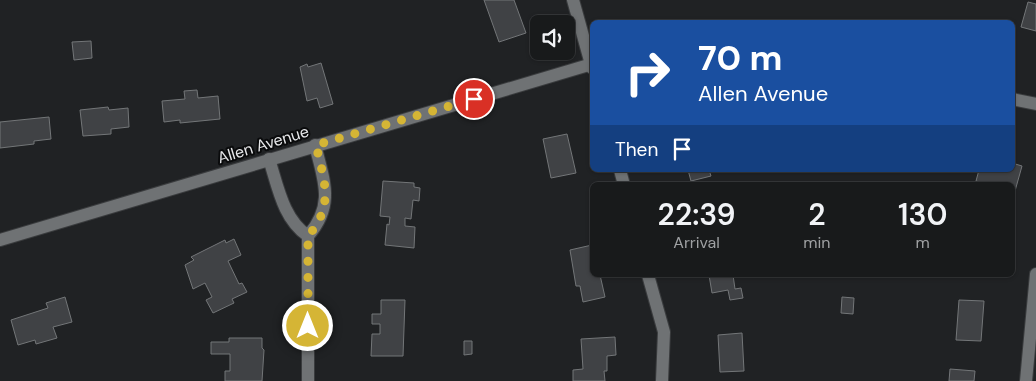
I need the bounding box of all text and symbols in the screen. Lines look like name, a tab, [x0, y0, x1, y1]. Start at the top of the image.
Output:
map controls	[530, 15, 575, 60]
button: sound	[530, 15, 575, 60]
text: 70 m	[698, 35, 782, 81]
icon: right	[615, 40, 680, 105]
pin	[453, 78, 495, 120]
text: Allen Avenue	[698, 79, 828, 108]
icon: arrive	[460, 85, 488, 113]
street label: Allen Avenue	[215, 121, 311, 168]
icon: arrive	[668, 135, 696, 163]
text: Then	[615, 137, 658, 162]
text: 22:39	[658, 195, 736, 234]
text: 2	[808, 195, 825, 234]
text: 130	[898, 195, 947, 234]
text: Arrival	[673, 232, 720, 253]
text: min	[803, 232, 830, 253]
text: m	[916, 232, 930, 253]
position arrow	[281, 299, 333, 351]

